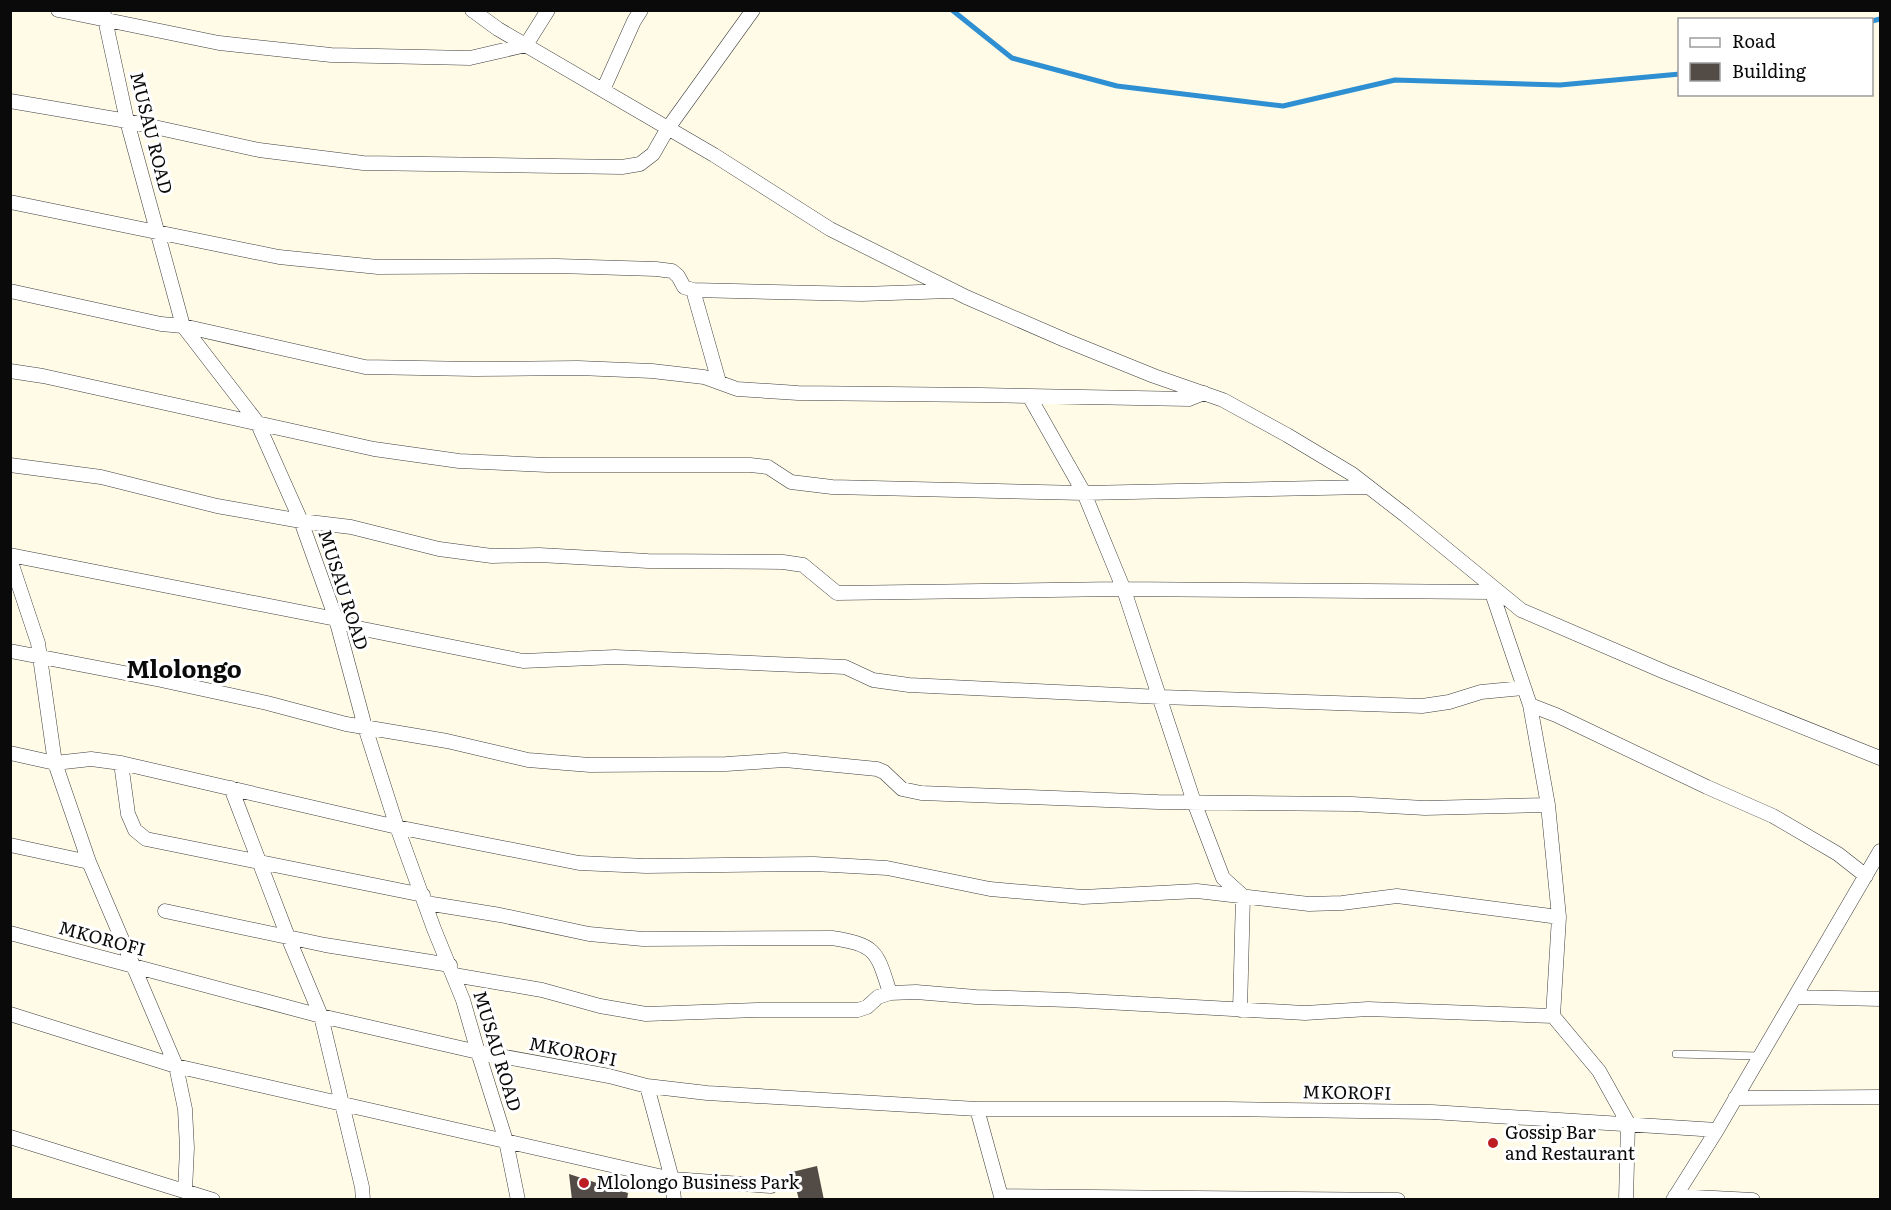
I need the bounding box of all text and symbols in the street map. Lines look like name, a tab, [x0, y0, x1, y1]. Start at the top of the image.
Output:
legend	[1678, 18, 1873, 96]
text: Road	[1732, 27, 1776, 54]
text: Building	[1732, 57, 1807, 84]
street label: MUSAU ROAD	[124, 69, 181, 197]
street label: MUSAU ROAD	[312, 526, 377, 653]
district label: Mlolongo	[126, 650, 242, 685]
street label: MKOROFI	[56, 913, 149, 962]
street label: MUSAU ROAD	[467, 987, 530, 1114]
street label: MKOROFI	[527, 1029, 620, 1072]
street label: MKOROFI	[1302, 1077, 1392, 1106]
place label: Gossip Bar and Restaurant	[1505, 1118, 1636, 1166]
marker: Gossip Bar and Restaurant	[1486, 1136, 1500, 1150]
place label: Mlolongo Business Park	[596, 1168, 800, 1195]
marker: Mlolongo Business Park	[577, 1176, 591, 1190]

